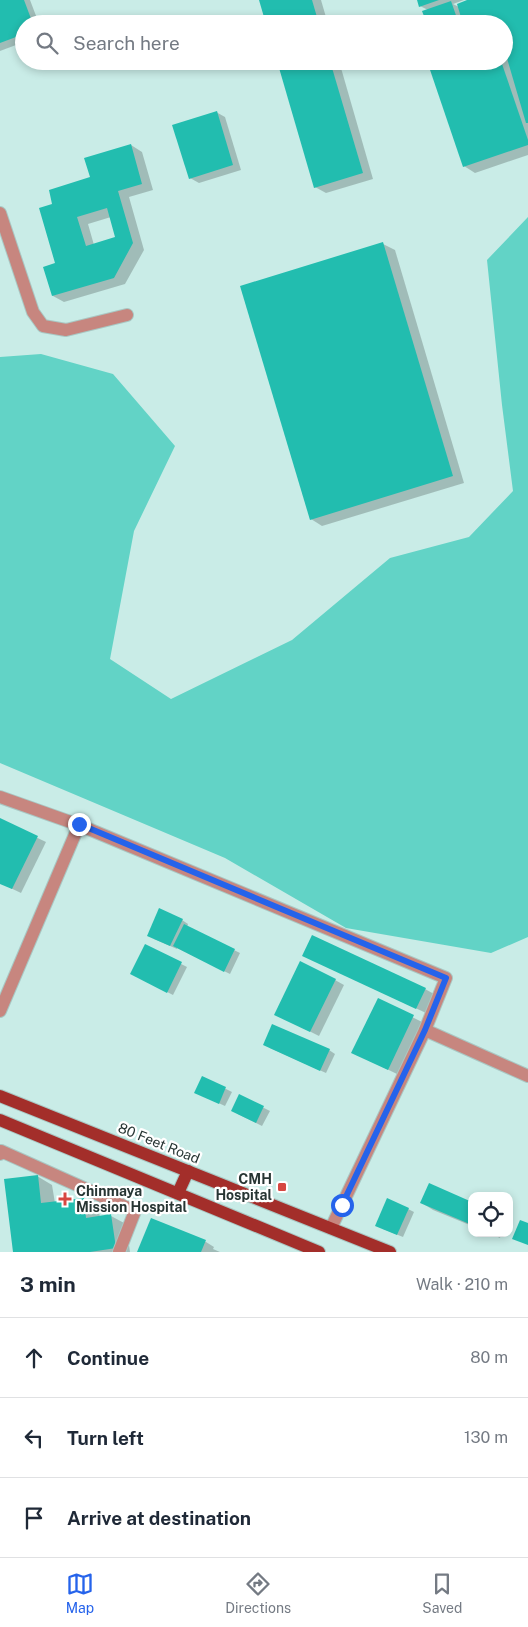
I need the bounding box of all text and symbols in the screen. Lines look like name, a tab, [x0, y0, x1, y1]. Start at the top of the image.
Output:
search box	[15, 15, 513, 70]
icon: search	[33, 29, 61, 57]
text: Search here	[73, 32, 180, 54]
route end	[68, 813, 91, 836]
street label: 80 Feet Road	[116, 1119, 202, 1167]
place label: CMH Hospital	[215, 1171, 272, 1203]
marker: CMH Hospital	[276, 1181, 288, 1193]
place label: Chinmaya Mission Hospital	[76, 1183, 188, 1215]
marker: Chinmaya Mission Hospital	[58, 1192, 72, 1206]
map controls	[468, 1192, 513, 1237]
button: locate	[468, 1192, 513, 1237]
route start	[331, 1194, 354, 1217]
text: 3 min	[20, 1272, 76, 1297]
text: Walk · 210 m	[416, 1275, 508, 1294]
icon: ahead	[20, 1344, 48, 1372]
text: Continue	[67, 1347, 149, 1369]
text: 80 m	[470, 1348, 508, 1367]
icon: left	[20, 1424, 48, 1452]
text: Turn left	[67, 1427, 144, 1449]
text: 130 m	[464, 1428, 508, 1447]
icon: arrive	[20, 1504, 48, 1532]
text: Arrive at destination	[67, 1507, 251, 1529]
tab: Map	[66, 1570, 94, 1616]
tab: Directions	[225, 1570, 291, 1616]
tab: Saved	[422, 1570, 462, 1616]

